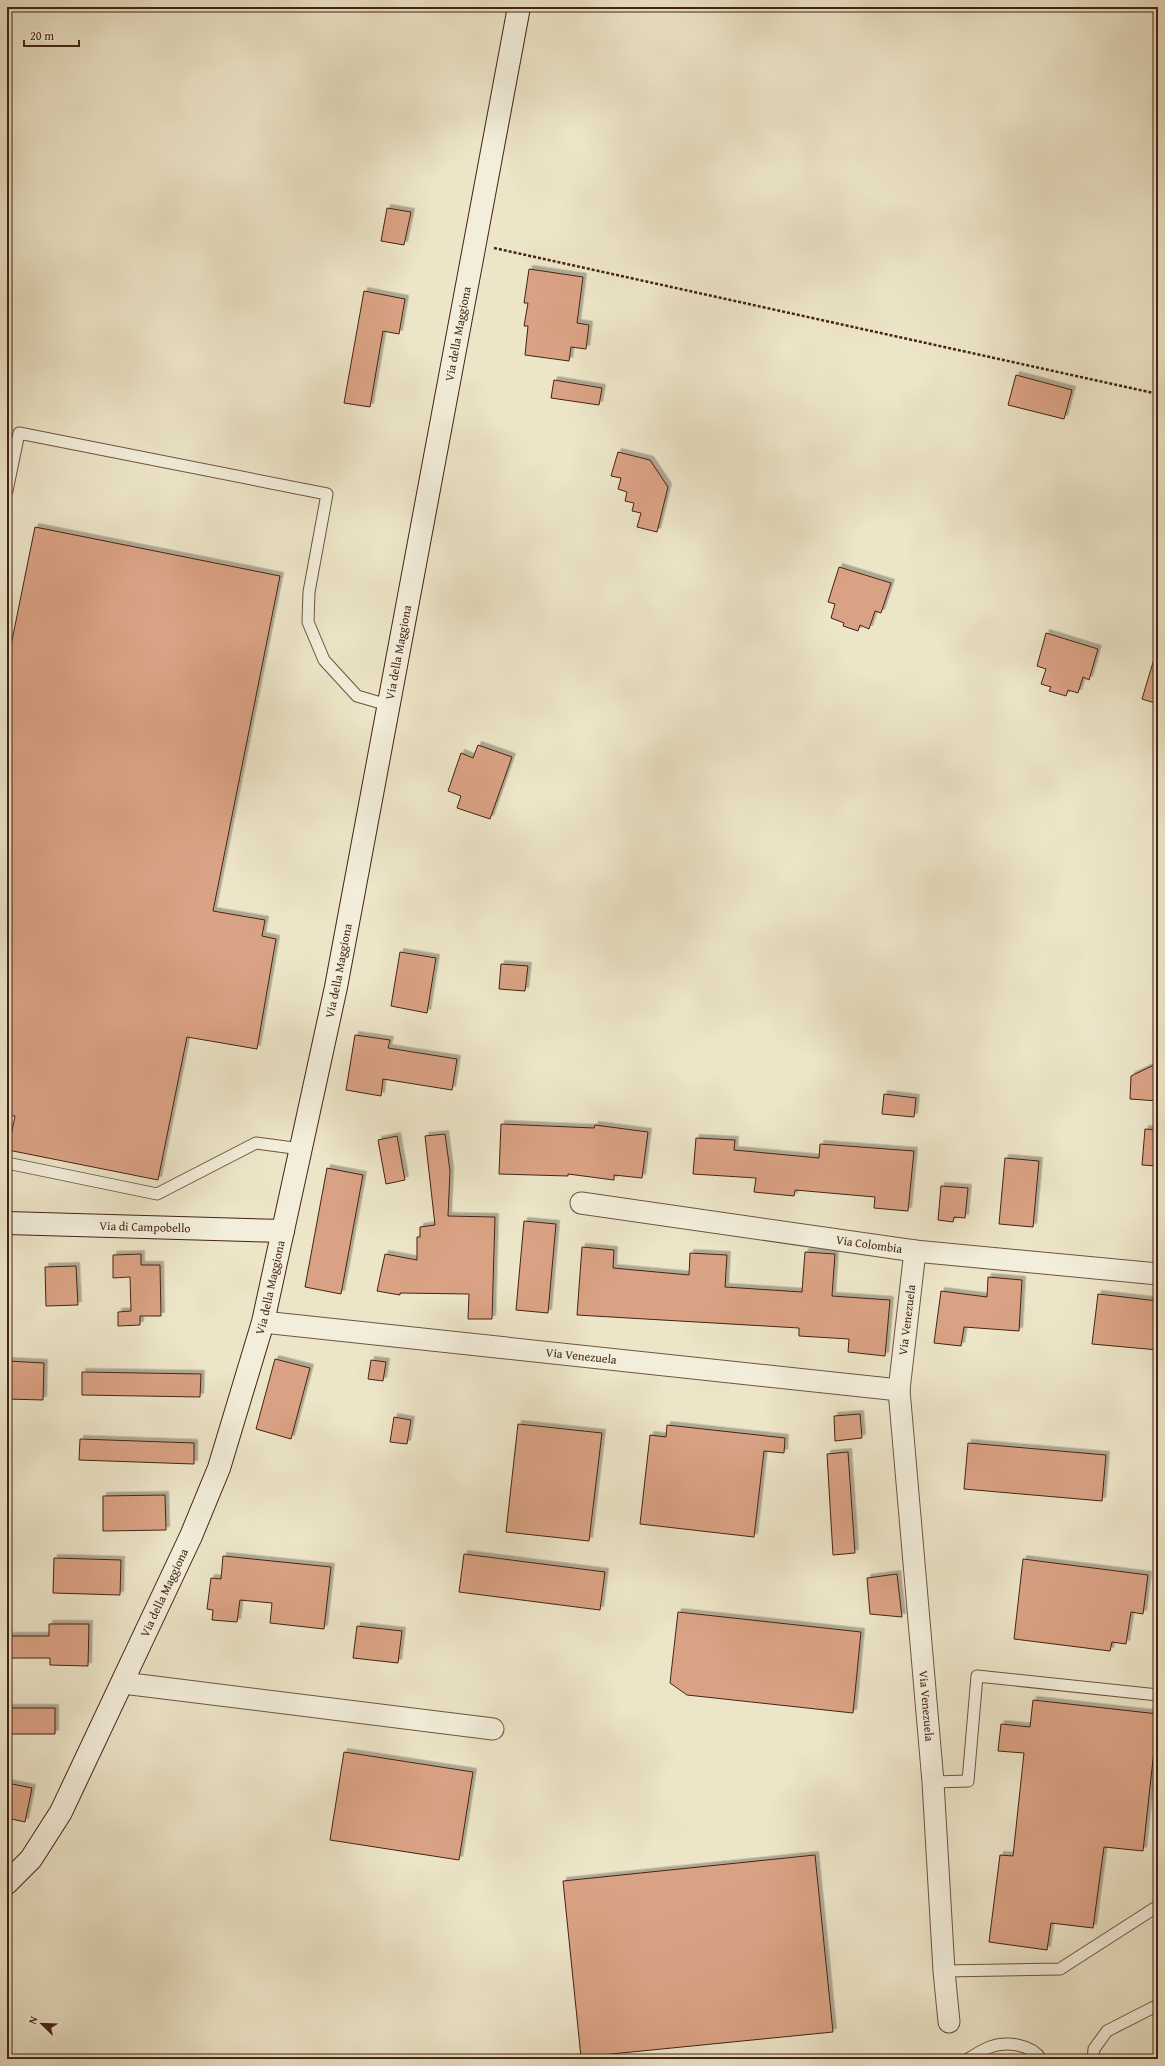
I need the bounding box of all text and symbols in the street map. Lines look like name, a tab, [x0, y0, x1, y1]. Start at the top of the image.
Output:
scale bar	[24, 22, 79, 48]
text: 20 m	[30, 27, 54, 44]
street label: Via della Maggiona	[440, 285, 475, 383]
street label: Via della Maggiona	[381, 603, 415, 701]
street label: Via della Maggiona	[320, 922, 356, 1020]
street label: Via di Campobello	[99, 1217, 191, 1236]
street label: Via Colombia	[835, 1231, 904, 1257]
street label: Via della Maggiona	[251, 1238, 289, 1337]
street label: Via Venezuela	[894, 1283, 919, 1356]
street label: Via Venezuela	[545, 1343, 618, 1368]
street label: Via della Maggiona	[136, 1545, 192, 1640]
street label: Via Venezuela	[915, 1670, 938, 1742]
north arrow	[22, 2004, 62, 2044]
text: N	[24, 2013, 42, 2027]

